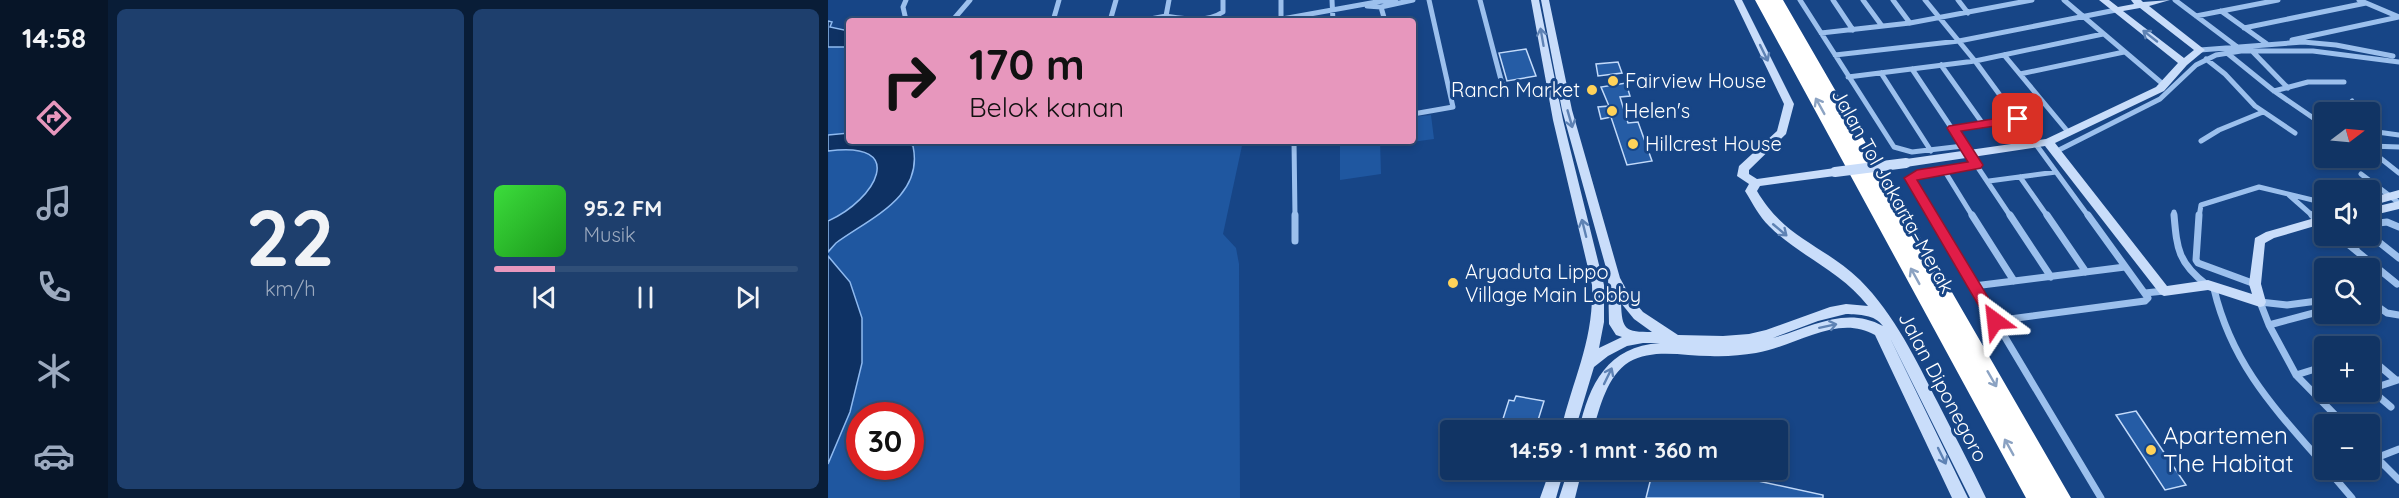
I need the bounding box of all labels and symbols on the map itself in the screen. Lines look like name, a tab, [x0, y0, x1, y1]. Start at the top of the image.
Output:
one-way arrow	[1536, 28, 1547, 48]
one-way arrow	[2142, 30, 2158, 43]
one-way arrow	[1758, 43, 1770, 61]
place label: Fairview House	[1625, 68, 1766, 93]
marker: Fairview House	[1606, 74, 1620, 88]
place label: Ranch Market	[1451, 77, 1580, 102]
marker: Ranch Market	[1585, 83, 1599, 97]
street label: Jalan Tol Jakarta–Merak	[1827, 84, 1960, 298]
pin	[1992, 93, 2043, 144]
one-way arrow	[1814, 97, 1825, 115]
place label: Helen's	[1624, 98, 1690, 123]
north arrow	[2314, 102, 2380, 168]
marker: Helen's	[1605, 104, 1619, 118]
one-way arrow	[1564, 109, 1576, 128]
place label: Hillcrest House	[1645, 131, 1782, 156]
marker: Hillcrest House	[1626, 137, 1640, 151]
one-way arrow	[1577, 219, 1589, 238]
one-way arrow	[1772, 223, 1788, 236]
place label: Aryaduta Lippo Village Main Lobby	[1465, 259, 1641, 307]
one-way arrow	[1909, 268, 1921, 285]
marker: Aryaduta Lippo Village Main Lobby	[1446, 276, 1460, 290]
position arrow	[1963, 289, 2027, 353]
street label: Jalan Diponegoro	[1893, 307, 1994, 466]
one-way arrow	[1817, 320, 1837, 331]
one-way arrow	[1603, 368, 1615, 386]
one-way arrow	[1986, 370, 1998, 387]
speed limit sign: 30	[846, 402, 924, 480]
place label: Apartemen The Habitat	[2163, 420, 2294, 478]
one-way arrow	[2003, 439, 2015, 456]
marker: Apartemen The Habitat	[2144, 443, 2158, 457]
one-way arrow	[1936, 447, 1948, 465]

